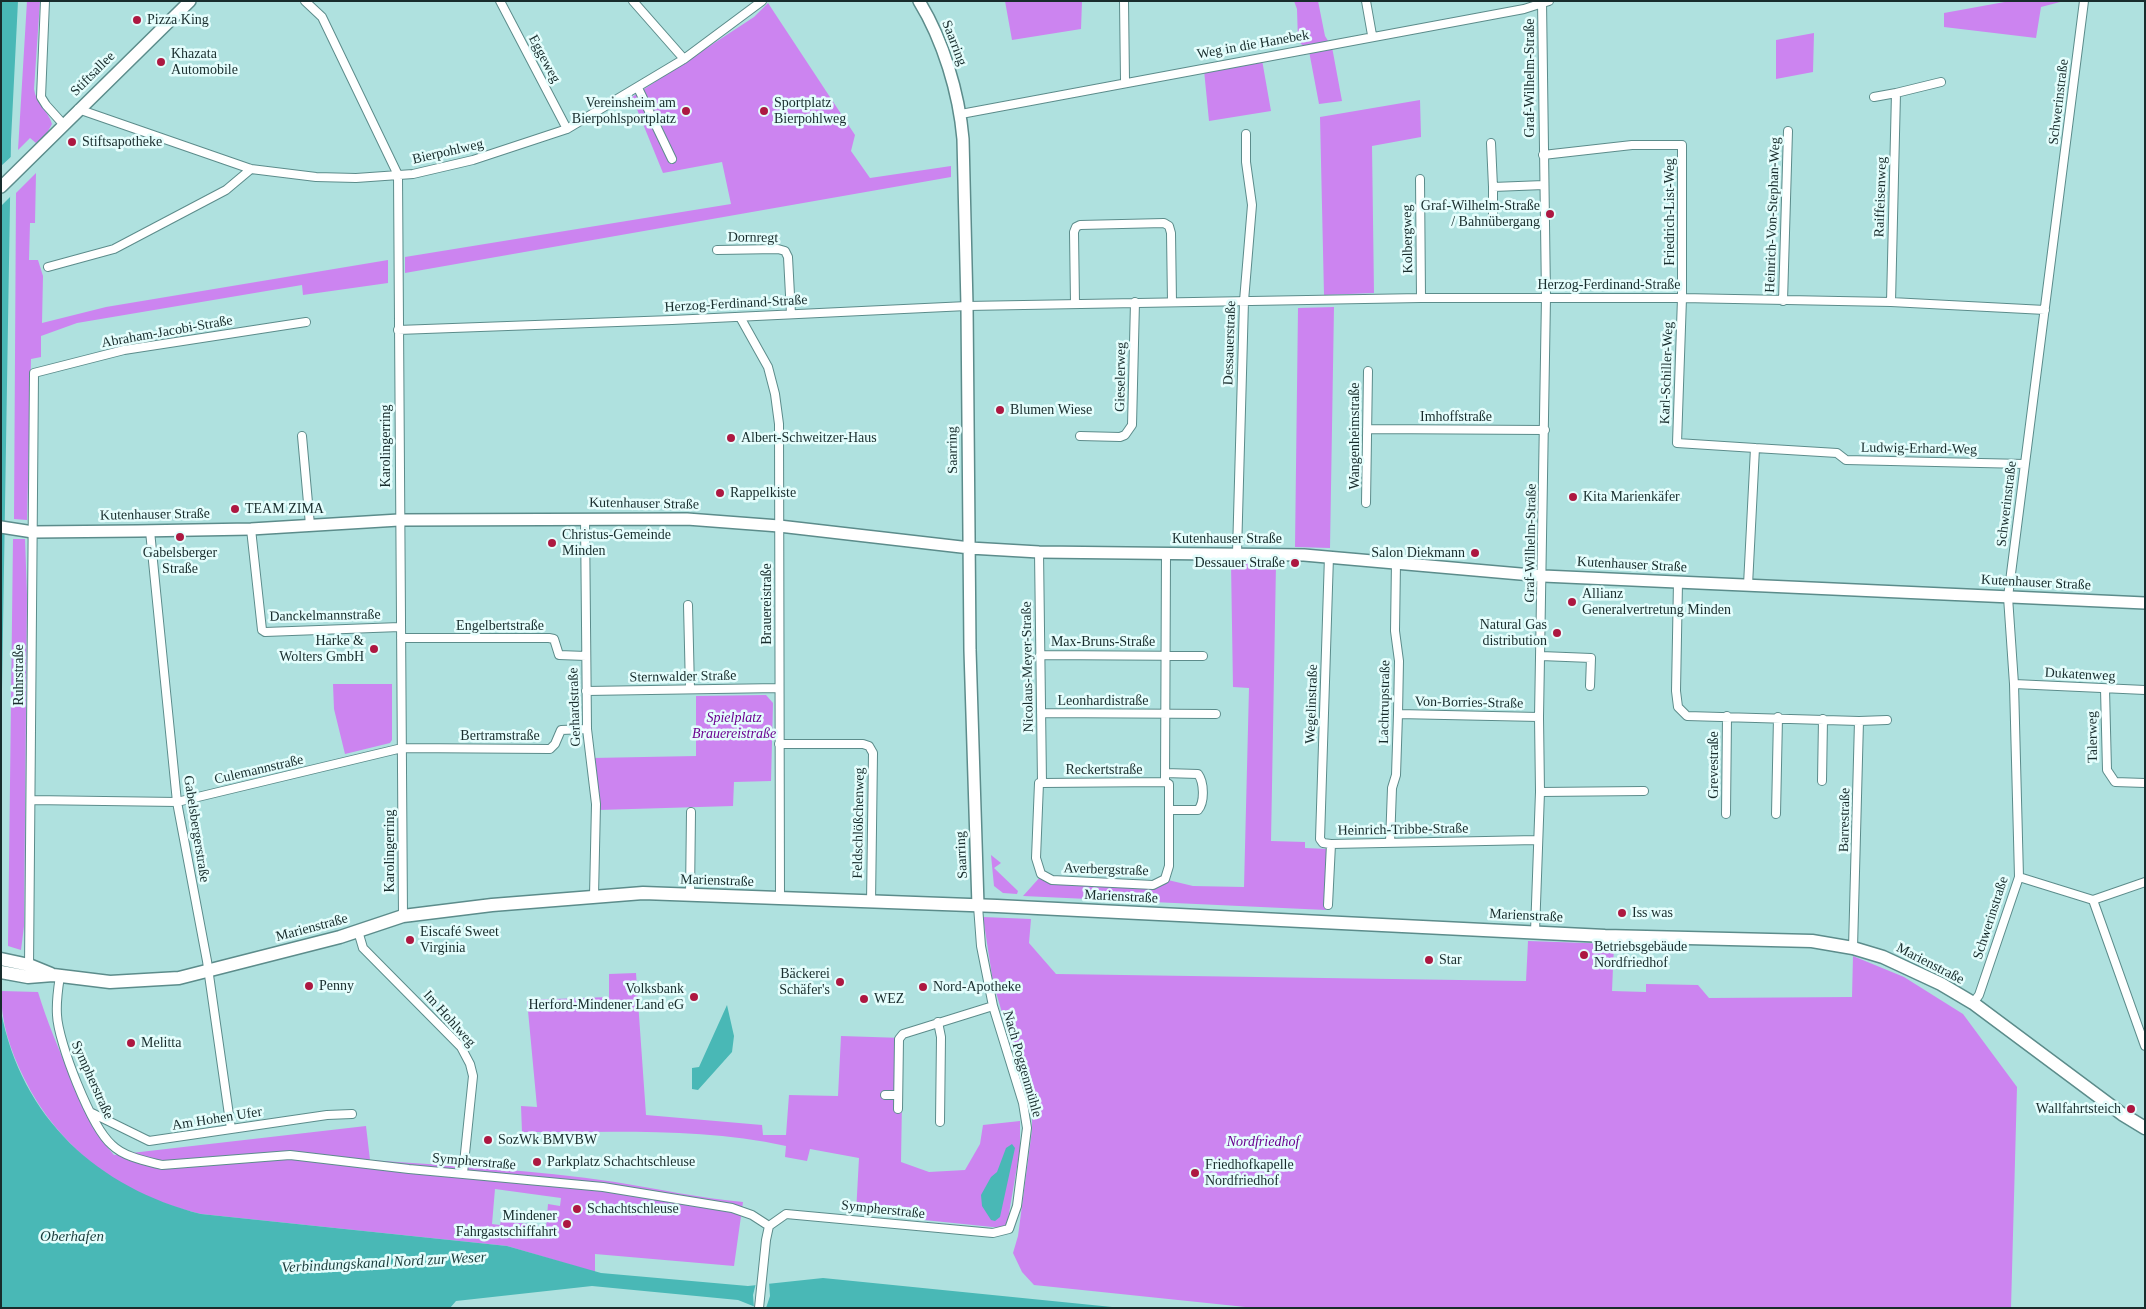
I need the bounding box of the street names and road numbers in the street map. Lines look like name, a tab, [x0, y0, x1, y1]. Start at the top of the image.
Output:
street label: Saarring	[938, 18, 970, 68]
street label: Graf-Wilhelm-Straße	[1522, 18, 1538, 138]
street label: Weg in die Hanebek	[1196, 27, 1310, 63]
street label: Eggeweg	[524, 32, 564, 86]
street label: Stiftsallee	[67, 48, 119, 100]
street label: Schwerinstraße	[2045, 58, 2073, 146]
street label: Bierpohlweg	[411, 136, 485, 168]
street label: Heinrich-Von-Stephan-Weg	[1762, 137, 1784, 293]
street label: Raiffeisenweg	[1871, 156, 1891, 238]
street label: Friedrich-List-Weg	[1662, 158, 1678, 266]
street label: Kolbergweg	[1399, 204, 1417, 274]
street label: Dornregt	[728, 229, 778, 247]
street label: Herzog-Ferdinand-Straße	[1537, 277, 1681, 293]
street label: Herzog-Ferdinand-Straße	[664, 292, 808, 316]
street label: Dessauerstraße	[1220, 300, 1240, 386]
street label: Abraham-Jacobi-Straße	[100, 312, 234, 352]
street label: Karl-Schiller-Weg	[1657, 321, 1677, 425]
street label: Gieselerweg	[1112, 342, 1130, 412]
street label: Wangenheimstraße	[1347, 383, 1363, 489]
street label: Karolingerring	[378, 404, 394, 488]
street label: Imhoffstraße	[1420, 409, 1492, 425]
street label: Saarring	[944, 426, 962, 474]
street label: Ludwig-Erhard-Weg	[1861, 440, 1977, 458]
street label: Schwerinstraße	[1993, 460, 2021, 548]
street label: Graf-Wilhelm-Straße	[1522, 483, 1540, 603]
street label: Kutenhauser Straße	[589, 495, 699, 513]
street label: Kutenhauser Straße	[100, 506, 210, 524]
street label: Kutenhauser Straße	[1172, 531, 1282, 547]
street label: Kutenhauser Straße	[1577, 554, 1687, 576]
street label: Brauereistraße	[759, 563, 775, 645]
street label: Kutenhauser Straße	[1981, 572, 2091, 594]
street label: Nicolaus-Meyer-Straße	[1018, 601, 1038, 733]
street label: Danckelmannstraße	[269, 607, 381, 625]
street label: Engelbertstraße	[456, 618, 544, 634]
street label: Max-Bruns-Straße	[1051, 634, 1155, 650]
street label: Ruhrstraße	[11, 644, 27, 706]
street label: Lachtrupstraße	[1376, 660, 1394, 744]
street label: Wegelinstraße	[1302, 664, 1322, 744]
street label: Dukatenweg	[2044, 665, 2116, 685]
street label: Gerhardstraße	[565, 667, 585, 747]
street label: Sternwalder Straße	[629, 668, 737, 686]
street label: Leonhardistraße	[1058, 693, 1148, 709]
street label: Von-Borries-Straße	[1415, 694, 1523, 712]
street label: Talerweg	[2084, 711, 2102, 763]
street label: Bertramstraße	[460, 728, 540, 744]
street label: Grevestraße	[1706, 731, 1722, 799]
street label: Culemannstraße	[213, 752, 305, 788]
street label: Reckertstraße	[1066, 762, 1142, 778]
street label: Feldschlößchenweg	[850, 767, 868, 879]
street label: Gabelsbergerstraße	[179, 774, 213, 884]
street label: Barrestraße	[1836, 788, 1854, 852]
street label: Karolingerring	[382, 809, 398, 893]
street label: Heinrich-Tribbe-Straße	[1337, 820, 1469, 840]
street label: Saarring	[952, 831, 972, 879]
street label: Averbergstraße	[1063, 860, 1149, 880]
street label: Marienstraße	[680, 871, 754, 891]
street label: Schwerinstraße	[1970, 874, 2012, 962]
street label: Marienstraße	[1084, 887, 1158, 907]
street label: Marienstraße	[1489, 906, 1563, 926]
street label: Marienstraße	[274, 910, 350, 946]
street label: Marienstraße	[1893, 940, 1967, 988]
street label: Im Hohlweg	[419, 987, 479, 1051]
street label: Nach Poggenmühle	[999, 1009, 1045, 1119]
street label: Sympherstraße	[67, 1038, 117, 1122]
street label: Am Hohen Ufer	[171, 1104, 263, 1134]
street label: Sympherstraße	[431, 1150, 517, 1174]
street label: Sympherstraße	[840, 1197, 926, 1223]

